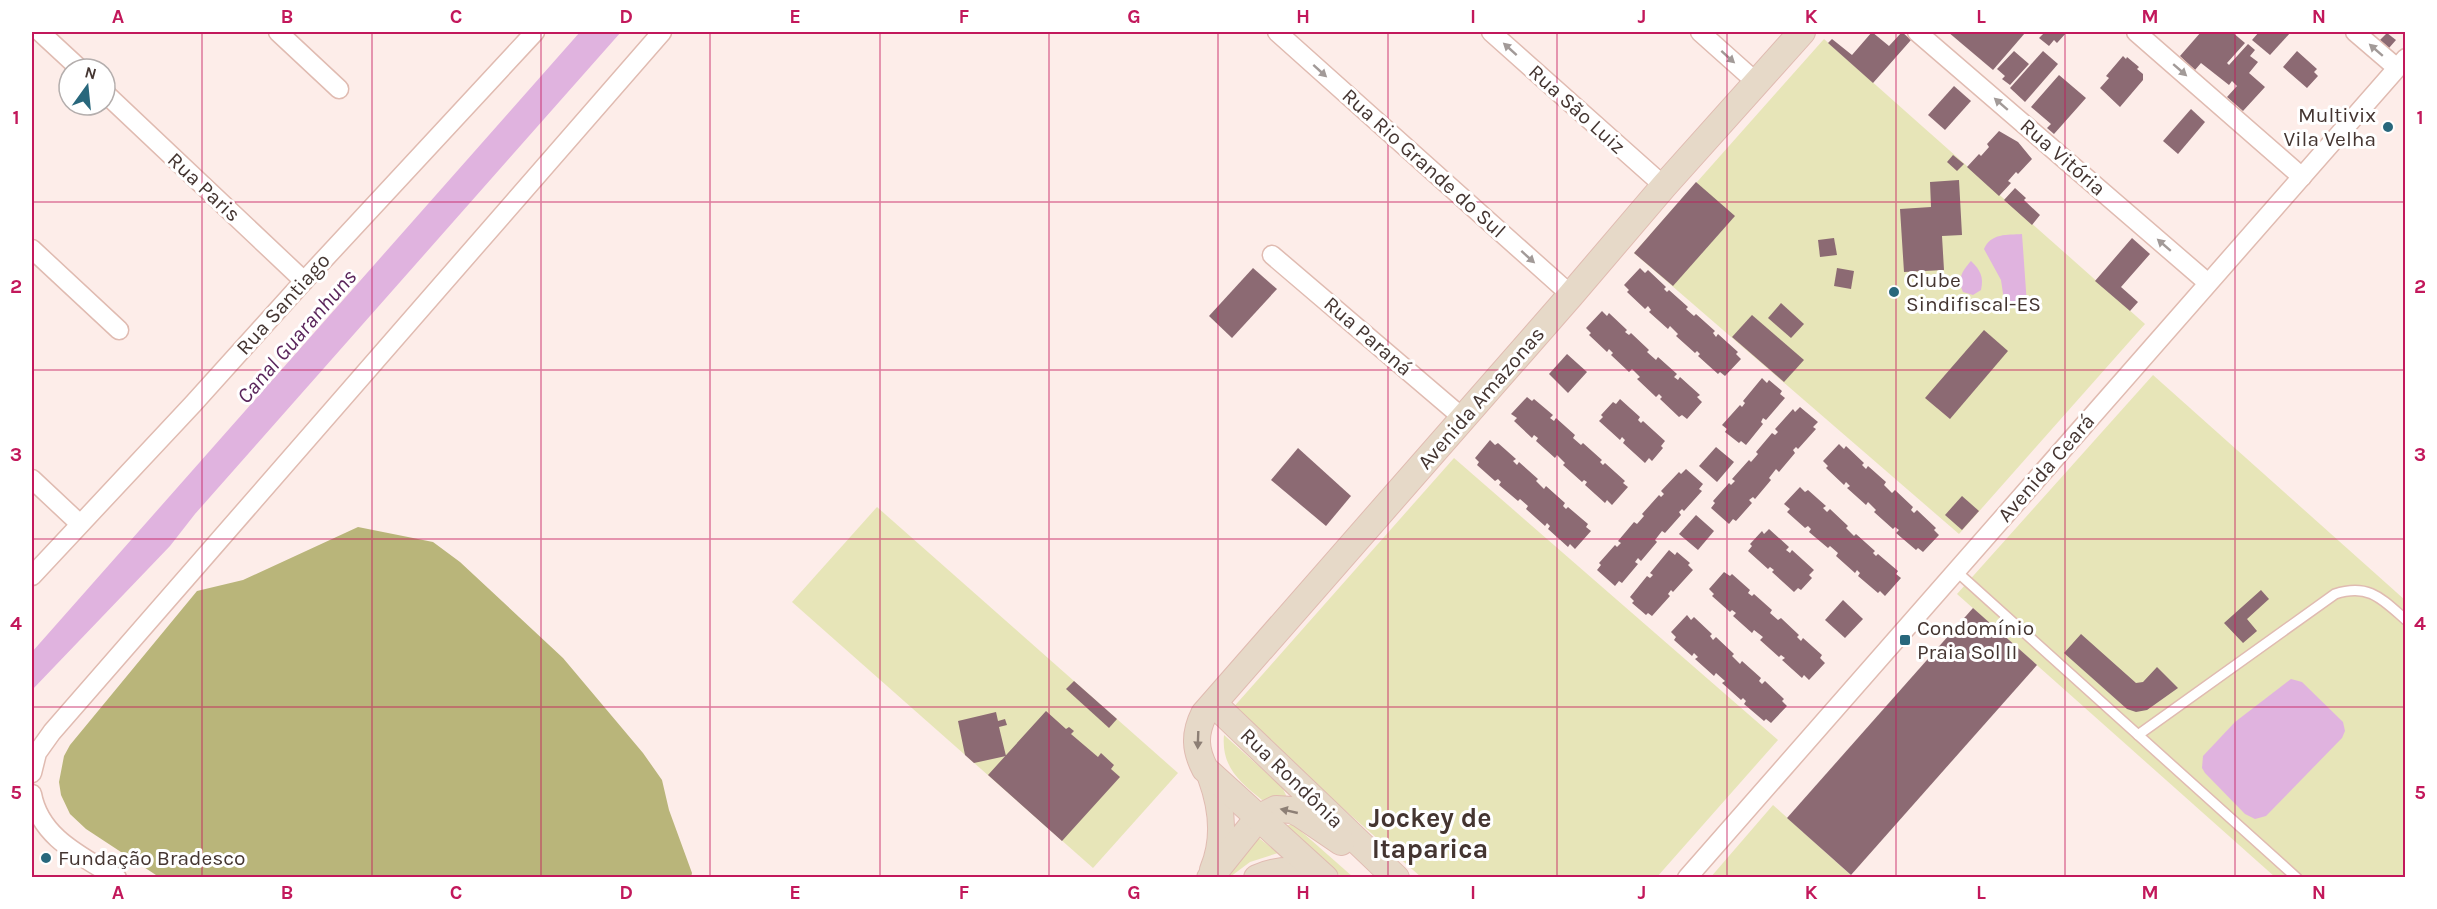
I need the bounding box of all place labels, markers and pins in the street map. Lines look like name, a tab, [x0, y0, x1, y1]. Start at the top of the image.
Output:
place label: Multivix Vila Velha	[2283, 103, 2376, 151]
marker: Multivix Vila Velha	[2381, 120, 2395, 134]
place label: Clube Sindifiscal-ES	[1906, 268, 2041, 316]
marker: Clube Sindifiscal-ES	[1887, 285, 1901, 299]
place label: Condomínio Praia Sol II	[1917, 616, 2034, 664]
marker: Condomínio Praia Sol II	[1898, 633, 1912, 647]
place label: Fundação Bradesco	[58, 846, 246, 870]
marker: Fundação Bradesco	[39, 851, 53, 865]

